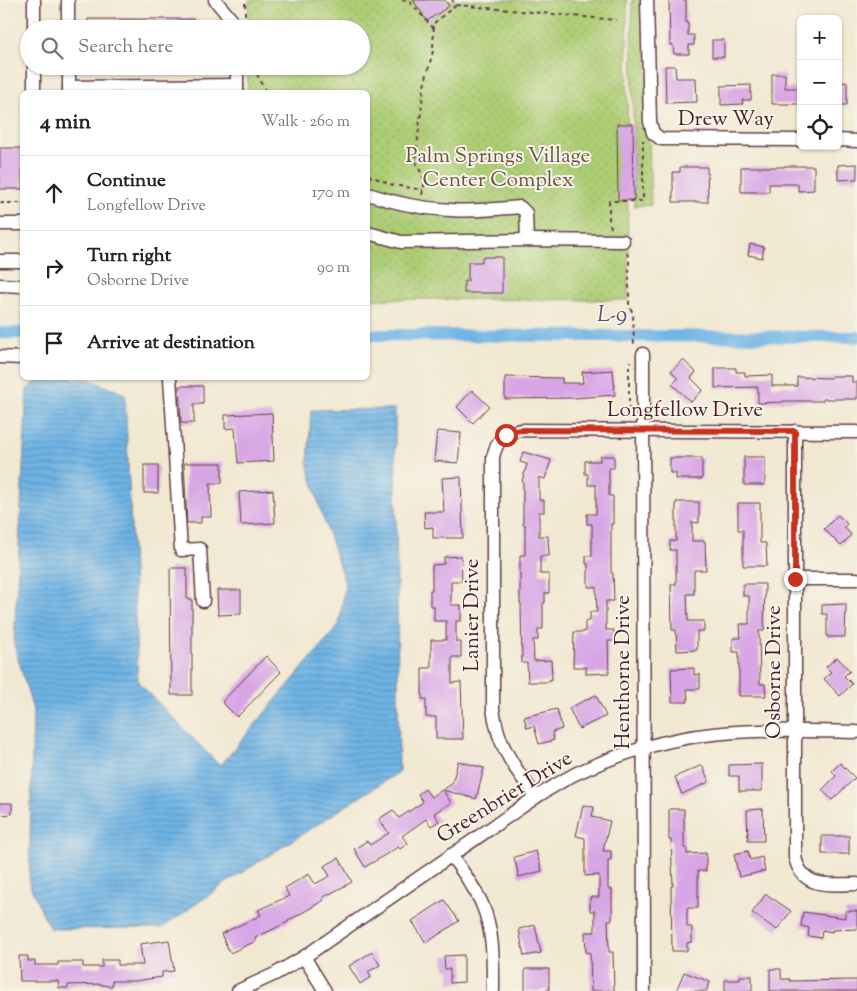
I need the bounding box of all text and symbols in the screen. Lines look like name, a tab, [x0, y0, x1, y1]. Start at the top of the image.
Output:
map controls	[797, 15, 842, 150]
button: +	[797, 15, 842, 60]
search box	[20, 20, 370, 75]
icon: search	[38, 34, 66, 62]
text: Search here	[78, 34, 173, 61]
button: −	[797, 60, 842, 105]
street label: Drew Way	[678, 105, 775, 135]
button: locate	[797, 105, 842, 150]
text: 4 min	[40, 108, 91, 138]
text: Walk · 260 m	[261, 111, 350, 134]
park label: Palm Springs Village Center Complex	[406, 142, 590, 196]
text: Continue	[87, 168, 166, 195]
icon: ahead	[40, 179, 68, 207]
text: 170 m	[312, 182, 350, 205]
text: Longfellow Drive	[87, 195, 206, 218]
text: Turn right	[87, 243, 171, 270]
icon: right	[40, 254, 68, 282]
text: 90 m	[317, 257, 350, 280]
text: Osborne Drive	[87, 270, 189, 293]
water label: L-9	[597, 300, 627, 332]
icon: arrive	[40, 329, 68, 357]
text: Arrive at destination	[87, 330, 255, 357]
street label: Longfellow Drive	[607, 396, 763, 426]
route start	[495, 424, 518, 447]
street label: Lanier Drive	[458, 558, 488, 672]
route end	[784, 568, 807, 591]
street label: Henthorne Drive	[609, 595, 639, 749]
street label: Osborne Drive	[760, 605, 790, 739]
street label: Greenbrier Drive	[431, 744, 579, 852]

